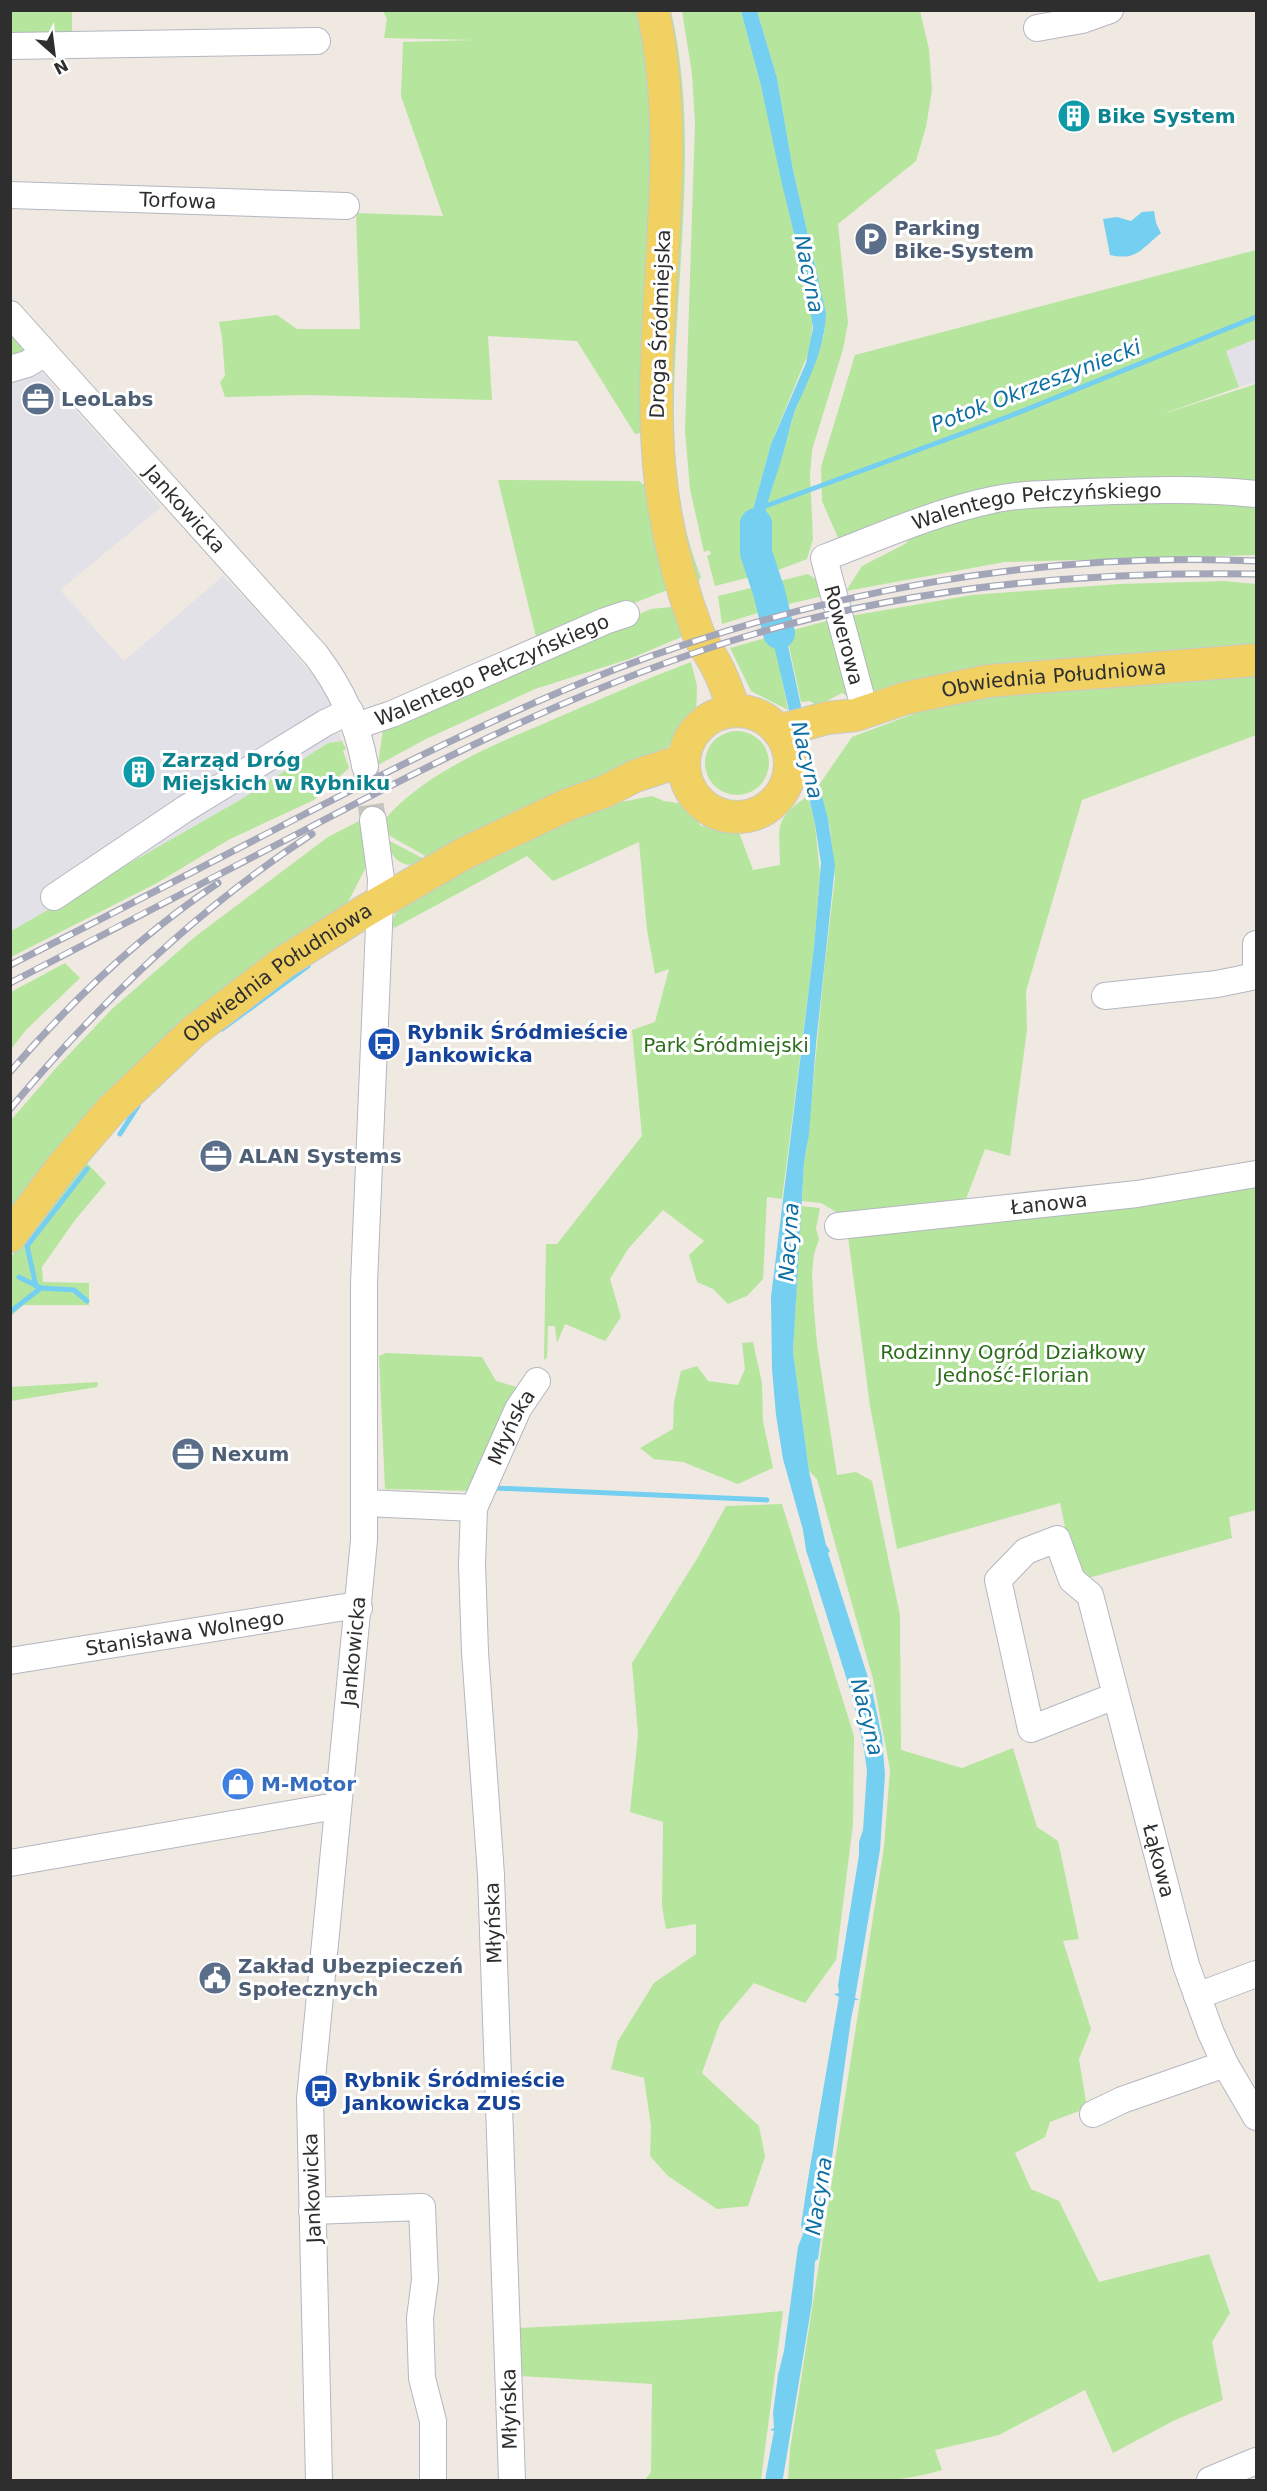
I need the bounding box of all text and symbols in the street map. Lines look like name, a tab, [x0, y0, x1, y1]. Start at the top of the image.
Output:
north arrow	[24, 24, 84, 84]
text: N	[50, 55, 71, 78]
building icon: Bike System	[1056, 98, 1092, 134]
place label: Bike System	[1097, 104, 1236, 128]
street label: Torfowa	[138, 187, 217, 214]
place label: Parking Bike-System	[894, 216, 1034, 263]
parking icon: Parking Bike-System	[853, 221, 889, 257]
street label: Droga Śródmiejska	[645, 229, 675, 419]
water label: Nacyna	[790, 233, 828, 315]
water label: Potok Okrzeszyniecki	[928, 335, 1144, 437]
office icon: LeoLabs	[20, 381, 56, 417]
place label: LeoLabs	[61, 387, 154, 411]
street label: Jankowicka	[138, 458, 231, 558]
street label: Walentego Pełczyńskiego	[909, 478, 1162, 535]
street label: Rowerowa	[819, 582, 869, 688]
street label: Walentego Pełczyńskiego	[372, 609, 613, 731]
street label: Obwiednia Południowa	[939, 655, 1167, 702]
water label: Nacyna	[786, 719, 828, 801]
place label: Zarząd Dróg Miejskich w Rybniku	[162, 748, 390, 795]
building icon: Zarząd Dróg Miejskich w Rybniku	[121, 754, 157, 790]
street label: Obwiednia Południowa	[178, 898, 376, 1047]
place label: Rybnik Śródmieście Jankowicka	[405, 1020, 628, 1067]
bus stop icon: Rybnik Śródmieście Jankowicka	[366, 1026, 402, 1062]
park label: Park Śródmiejski	[643, 1033, 809, 1057]
office icon: ALAN Systems	[198, 1138, 234, 1174]
place label: ALAN Systems	[239, 1144, 402, 1168]
street label: Łanowa	[1008, 1187, 1088, 1220]
water label: Nacyna	[774, 1202, 804, 1282]
park label: Rodzinny Ogród Działkowy Jedność-Florian	[880, 1340, 1146, 1387]
street label: Młyńska	[483, 1385, 540, 1469]
office icon: Nexum	[170, 1436, 206, 1472]
place label: Nexum	[211, 1442, 289, 1466]
street label: Jankowicka	[336, 1595, 371, 1709]
street label: Stanisława Wolnego	[84, 1605, 286, 1661]
water label: Nacyna	[846, 1676, 888, 1758]
shop icon: M-Motor	[220, 1766, 256, 1802]
place label: M-Motor	[261, 1772, 356, 1796]
street label: Łąkowa	[1138, 1820, 1180, 1900]
street label: Młyńska	[480, 1882, 506, 1964]
place label: Zakład Ubezpieczeń Społecznych	[238, 1954, 463, 2001]
public building icon: Zakład Ubezpieczeń Społecznych	[197, 1960, 233, 1996]
place label: Rybnik Śródmieście Jankowicka ZUS	[342, 2068, 565, 2115]
bus stop icon: Rybnik Śródmieście Jankowicka ZUS	[303, 2073, 339, 2109]
street label: Jankowicka	[298, 2132, 326, 2246]
water label: Nacyna	[801, 2155, 837, 2237]
street label: Młyńska	[496, 2368, 522, 2450]

